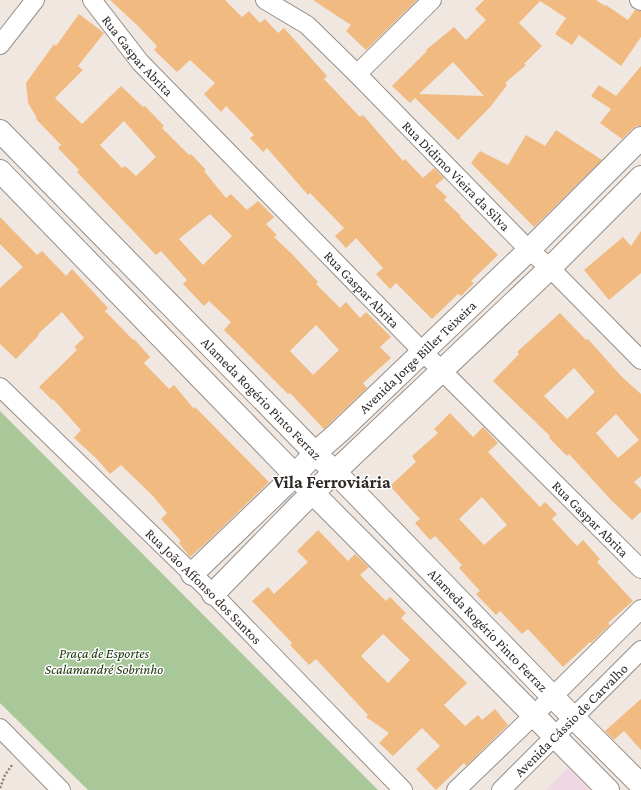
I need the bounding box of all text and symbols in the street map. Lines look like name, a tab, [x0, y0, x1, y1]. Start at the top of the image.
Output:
street label: Rua Gaspar Abrita	[99, 12, 177, 100]
street label: Rua Didimo Vieira da Silva	[399, 117, 514, 234]
street label: Rua Gaspar Abrita	[321, 247, 403, 331]
street label: Avenida Jorge Biller Teixeira	[356, 297, 480, 417]
street label: Alameda Rogério Pinto Ferraz	[198, 334, 325, 463]
district label: Vila Ferroviária	[272, 472, 391, 492]
street label: Rua Gaspar Abrita	[549, 477, 632, 561]
street label: Rua João Affonso dos Santos	[142, 525, 265, 647]
street label: Alameda Rogério Pinto Ferraz	[425, 565, 551, 695]
park label: Praça de Esportes Scalamandré Sobrinho	[45, 645, 163, 677]
street label: Avenida Cássio de Carvalho	[511, 660, 631, 780]

